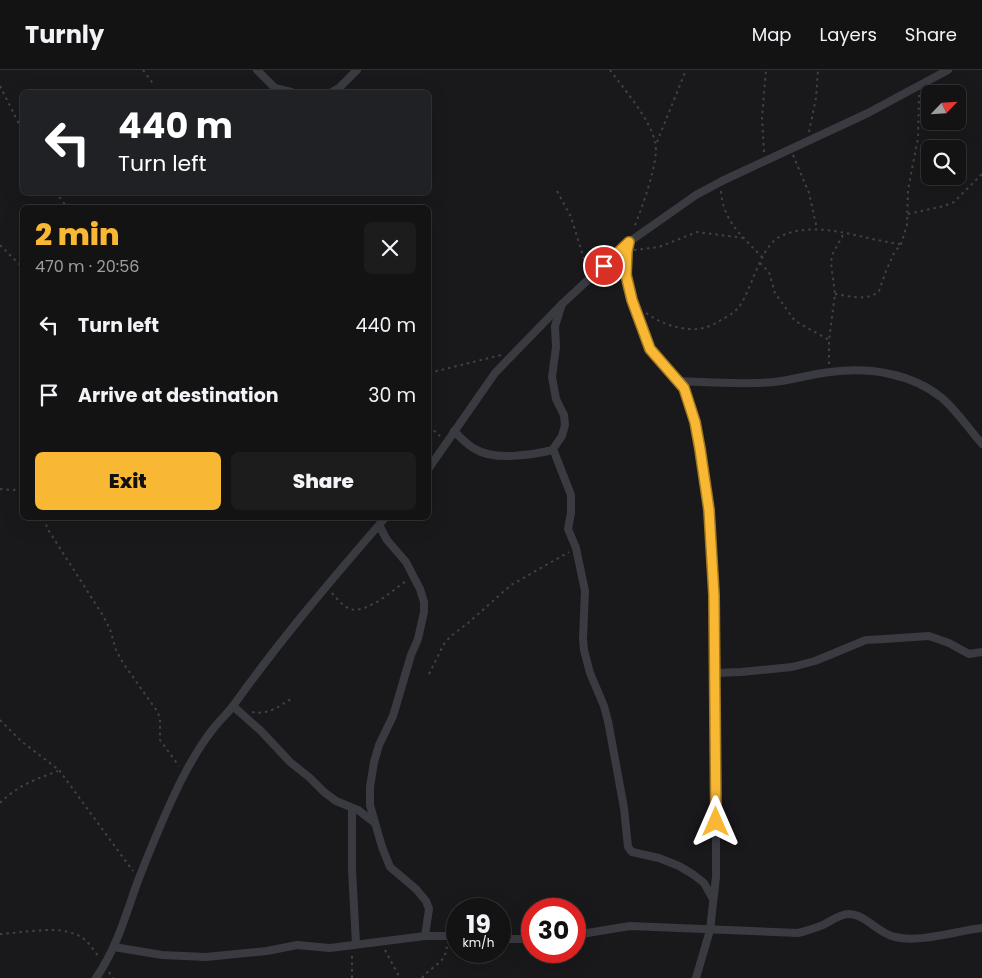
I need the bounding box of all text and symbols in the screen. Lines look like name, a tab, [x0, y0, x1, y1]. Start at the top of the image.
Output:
text: Turnly	[25, 18, 104, 51]
text: Map	[752, 22, 792, 47]
text: Layers	[820, 22, 877, 47]
text: Share	[905, 22, 957, 47]
north arrow	[921, 85, 966, 130]
map controls	[921, 85, 966, 185]
text: 440 m	[118, 101, 233, 150]
icon: left	[35, 110, 100, 175]
button: search	[921, 140, 966, 185]
text: Turn left	[118, 148, 206, 179]
text: 2 min	[35, 213, 120, 256]
button: close	[364, 222, 416, 274]
pin	[583, 245, 625, 287]
icon: arrive	[590, 252, 618, 280]
text: 470 m · 20:56	[35, 255, 139, 278]
icon: left	[35, 311, 63, 339]
text: Turn left	[78, 312, 159, 339]
text: 440 m	[356, 312, 416, 339]
icon: arrive	[35, 381, 63, 409]
text: Arrive at destination	[78, 382, 279, 409]
text: 30 m	[368, 382, 416, 409]
button: Exit	[35, 452, 221, 510]
button: Share	[231, 452, 416, 510]
position arrow	[689, 795, 741, 847]
speed limit sign: 30	[521, 898, 586, 963]
text: 19	[466, 907, 491, 942]
text: km/h	[463, 934, 494, 951]

